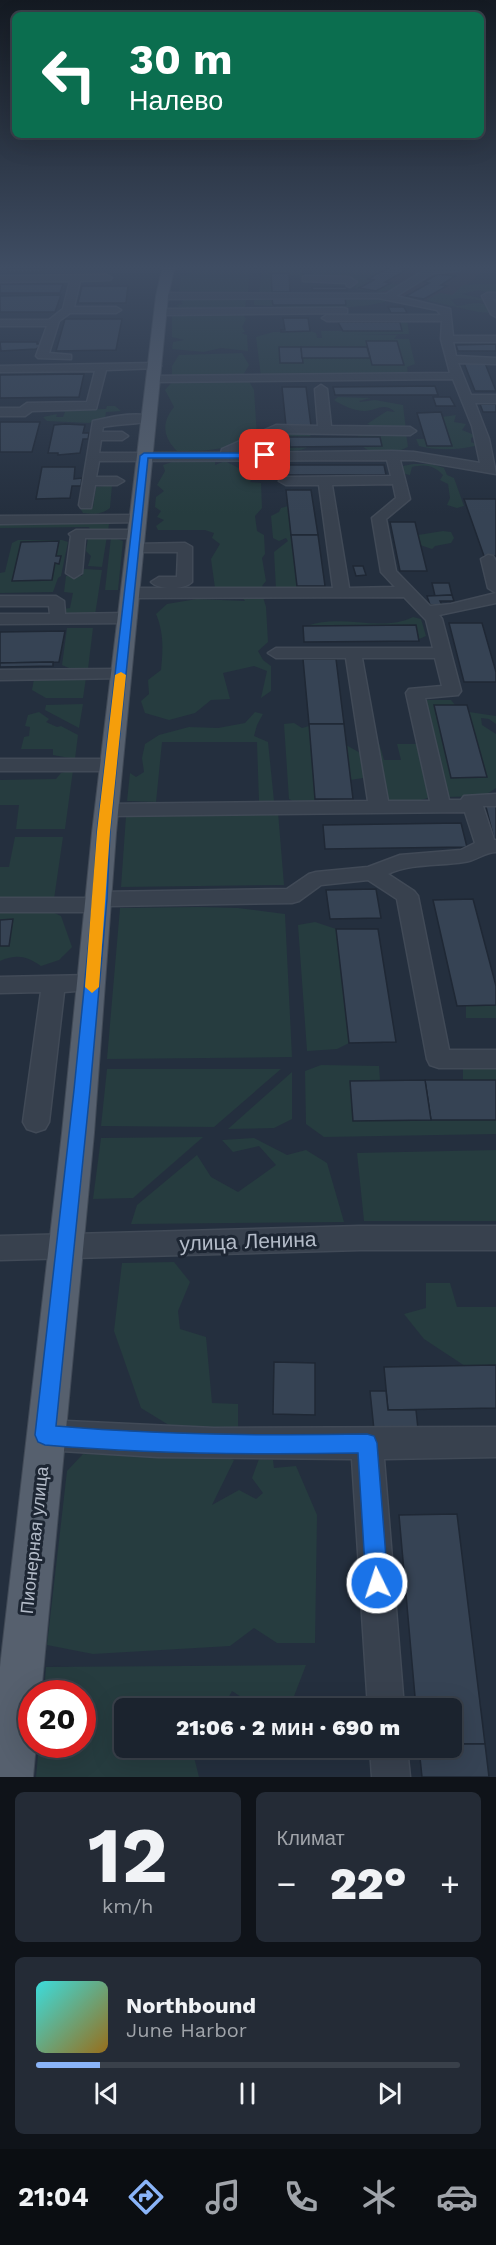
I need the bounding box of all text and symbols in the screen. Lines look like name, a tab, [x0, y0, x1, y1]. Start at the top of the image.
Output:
text: 30 m	[129, 35, 233, 84]
icon: left	[30, 36, 108, 114]
text: Налево	[129, 85, 223, 117]
pin	[239, 429, 290, 480]
icon: arrive	[248, 438, 281, 471]
street label: улица Ленина	[179, 1226, 317, 1256]
street label: Пионерная улица	[16, 1464, 52, 1615]
position arrow	[345, 1551, 409, 1615]
speed limit sign: 20	[18, 1680, 96, 1758]
text: 21:06 · 2 мин · 690 m	[176, 1715, 400, 1740]
text: 12	[88, 1809, 168, 1901]
text: Климат	[277, 1826, 345, 1850]
text: 22°	[330, 1857, 407, 1910]
text: −	[277, 1864, 296, 1903]
text: +	[440, 1864, 460, 1903]
text: km/h	[102, 1894, 154, 1918]
text: Northbound	[126, 1993, 256, 2018]
text: June Harbor	[126, 2018, 247, 2042]
icon: previous	[90, 2077, 123, 2110]
icon: pause	[231, 2077, 264, 2110]
icon: next	[373, 2077, 406, 2110]
icon: directions	[125, 2176, 167, 2218]
icon: music	[202, 2176, 244, 2218]
icon: phone	[280, 2176, 322, 2218]
icon: climate	[358, 2176, 400, 2218]
icon: car	[436, 2176, 478, 2218]
text: 21:04	[18, 2181, 89, 2213]

